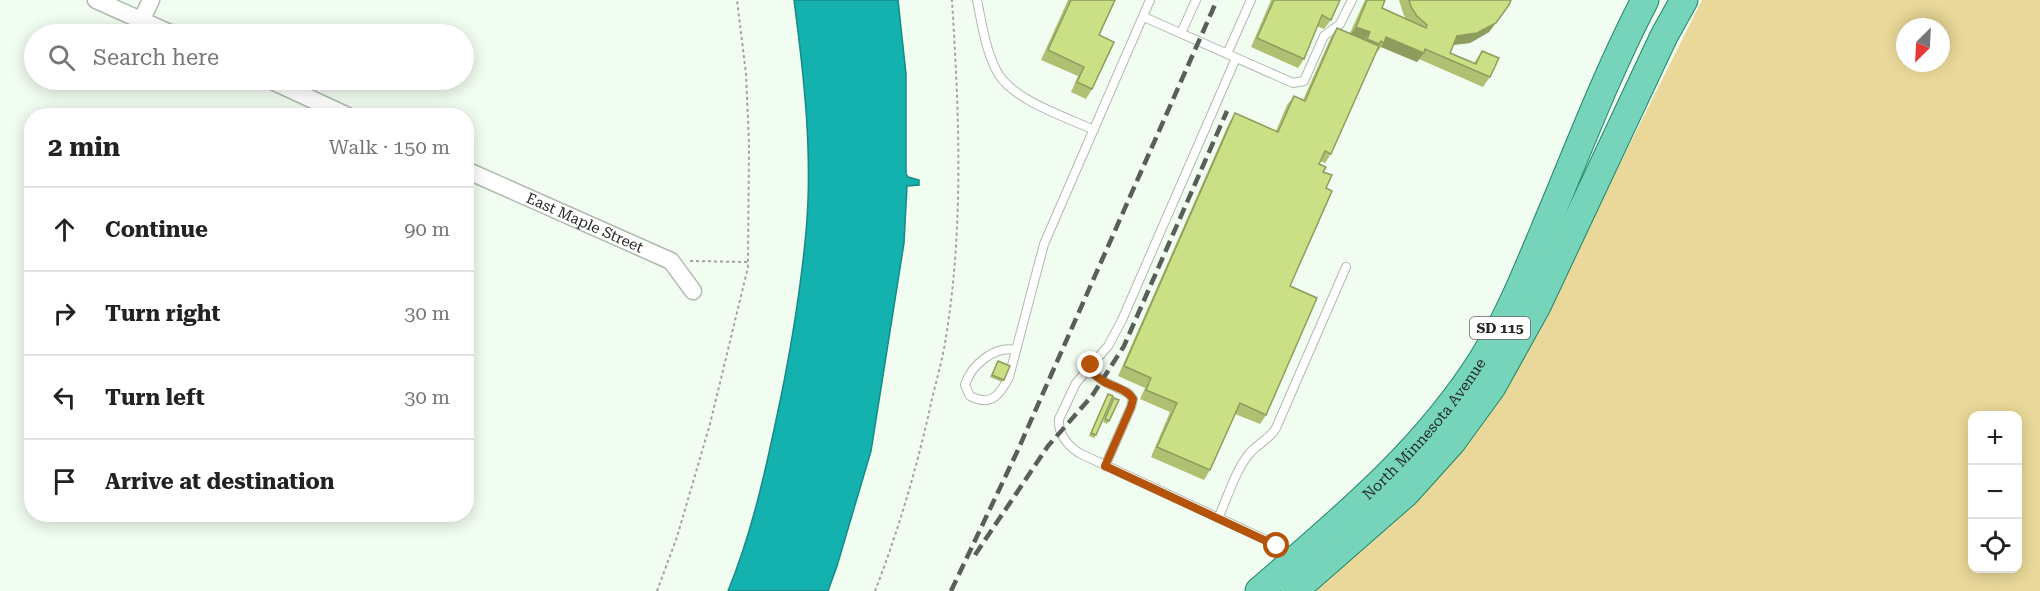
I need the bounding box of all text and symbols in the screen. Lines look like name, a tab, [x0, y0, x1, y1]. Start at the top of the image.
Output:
north arrow	[1896, 18, 1950, 72]
search box	[24, 24, 474, 90]
icon: search	[45, 41, 78, 74]
text: Search here	[93, 45, 219, 70]
text: 2 min	[48, 132, 120, 162]
text: Walk · 150 m	[329, 135, 450, 159]
street label: East Maple Street	[523, 189, 647, 257]
icon: ahead	[48, 213, 81, 246]
text: Continue	[105, 217, 208, 242]
text: 90 m	[404, 217, 450, 241]
icon: right	[48, 297, 81, 330]
text: Turn right	[105, 301, 220, 326]
text: 30 m	[404, 301, 450, 325]
road number: SD 115	[1470, 317, 1530, 339]
route end	[1077, 351, 1103, 377]
street label: North Minnesota Avenue	[1359, 355, 1490, 504]
icon: left	[48, 381, 81, 414]
text: Turn left	[105, 385, 205, 410]
text: 30 m	[404, 385, 450, 409]
map controls	[1968, 411, 2022, 573]
button: +	[1968, 411, 2022, 465]
icon: arrive	[48, 465, 81, 498]
button: −	[1968, 465, 2022, 519]
text: Arrive at destination	[105, 469, 334, 494]
button: locate	[1968, 519, 2022, 573]
route start	[1263, 532, 1289, 558]

